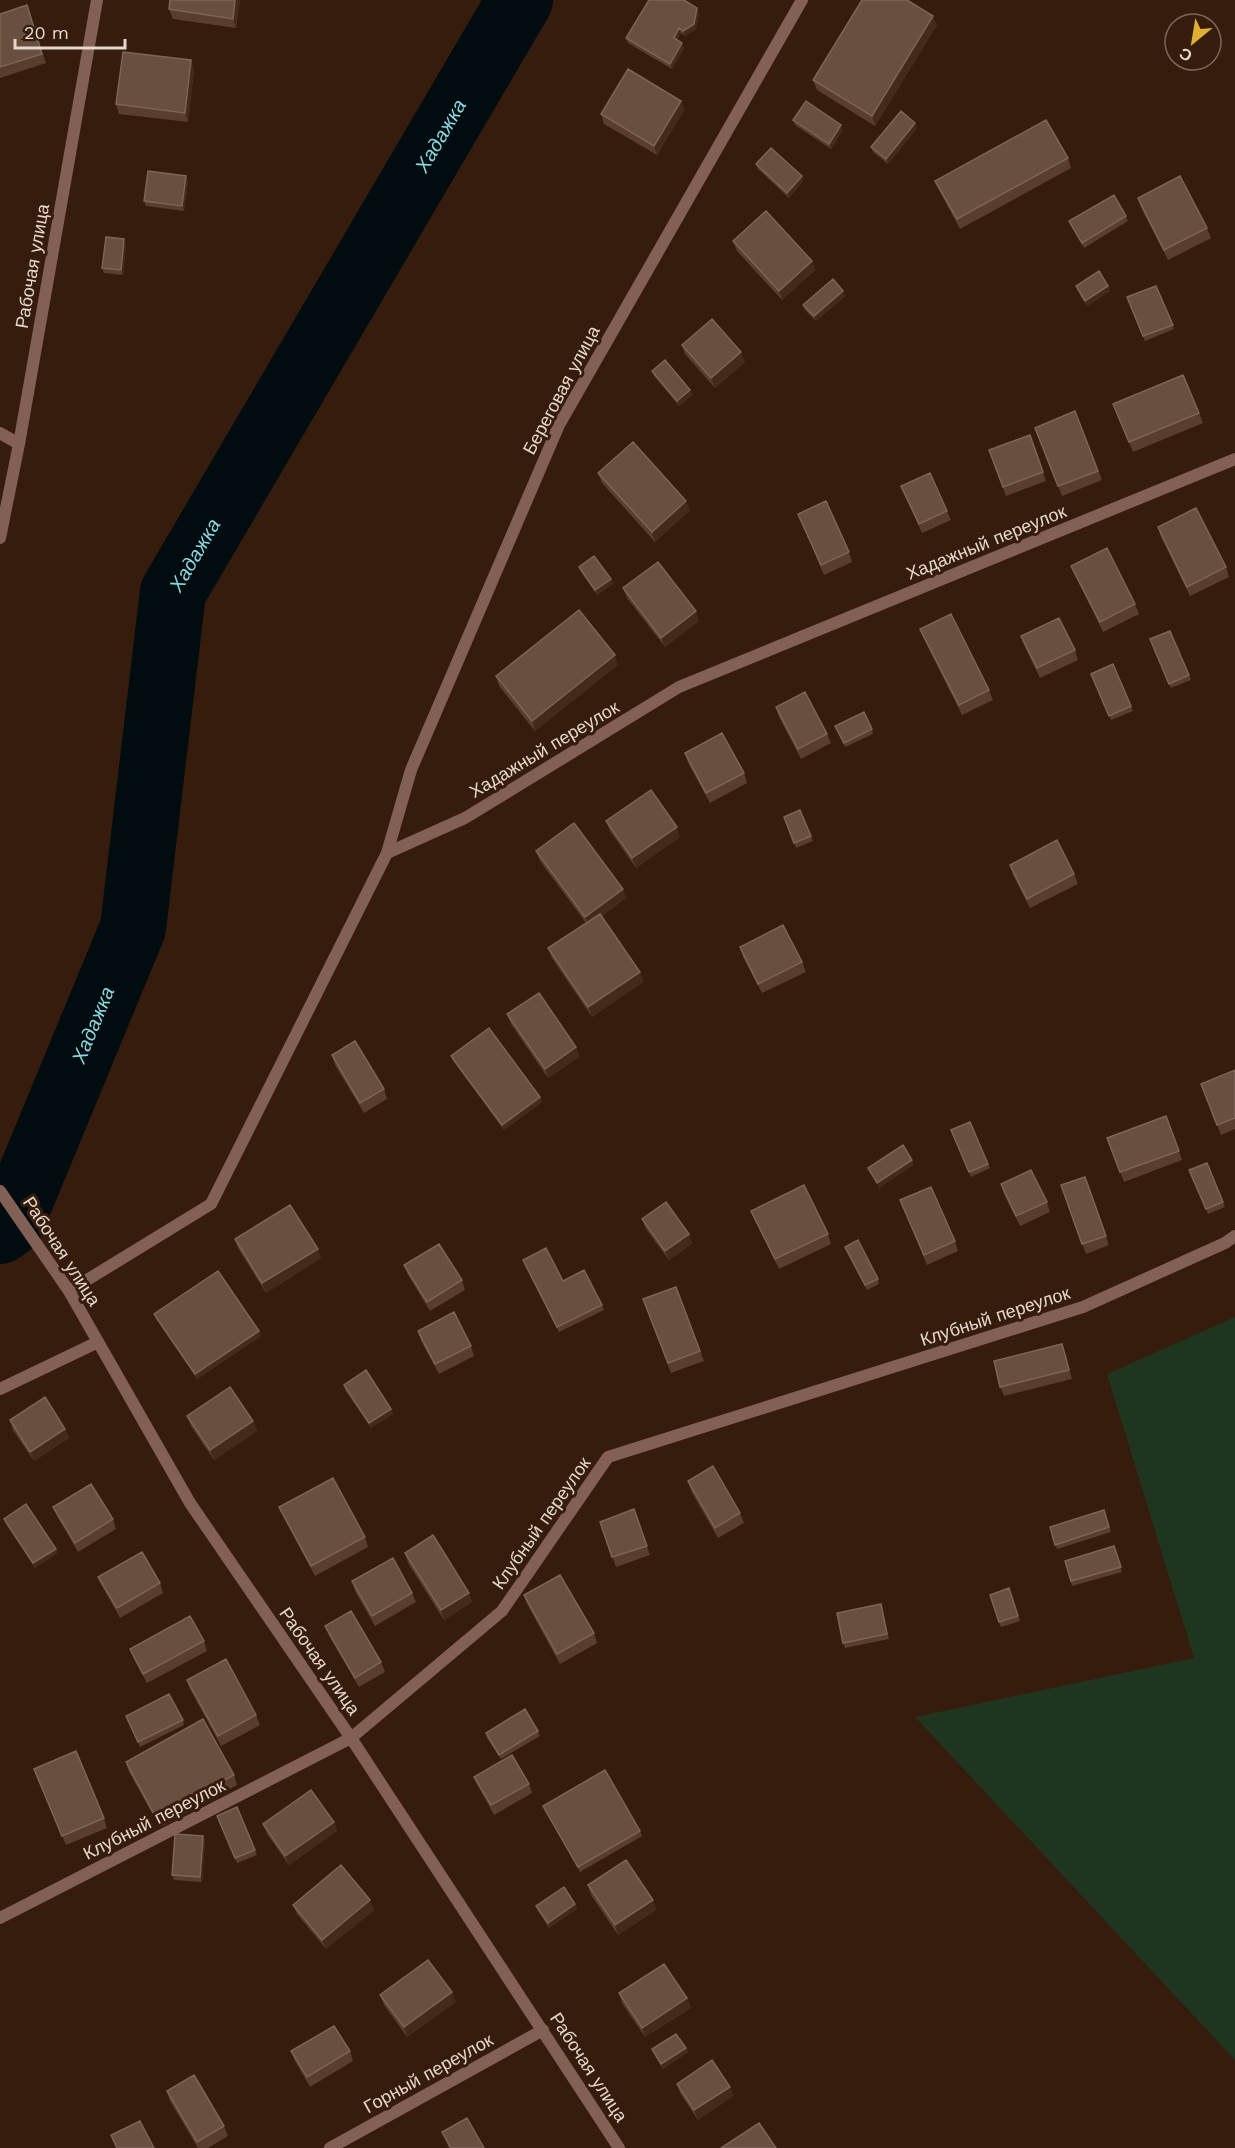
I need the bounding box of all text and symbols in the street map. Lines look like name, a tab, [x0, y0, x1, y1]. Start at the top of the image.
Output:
scale bar	[15, 12, 124, 50]
north arrow	[1163, 12, 1223, 72]
text: 20 m	[24, 22, 69, 43]
text: С	[1176, 43, 1196, 66]
water label: Хадажка	[409, 95, 471, 178]
street label: Рабочая улица	[11, 201, 53, 330]
street label: Береговая улица	[518, 321, 604, 458]
street label: Хадажный переулок	[903, 500, 1069, 584]
water label: Хадажка	[163, 514, 225, 597]
street label: Хадажный переулок	[466, 696, 623, 802]
water label: Хадажка	[66, 983, 120, 1068]
street label: Рабочая улица	[19, 1192, 106, 1310]
street label: Клубный переулок	[917, 1282, 1073, 1350]
street label: Клубный переулок	[488, 1453, 595, 1593]
street label: Рабочая улица	[275, 1603, 365, 1719]
street label: Клубный переулок	[80, 1774, 229, 1864]
street label: Рабочая улица	[546, 2008, 633, 2126]
street label: Горный переулок	[360, 2029, 496, 2117]

